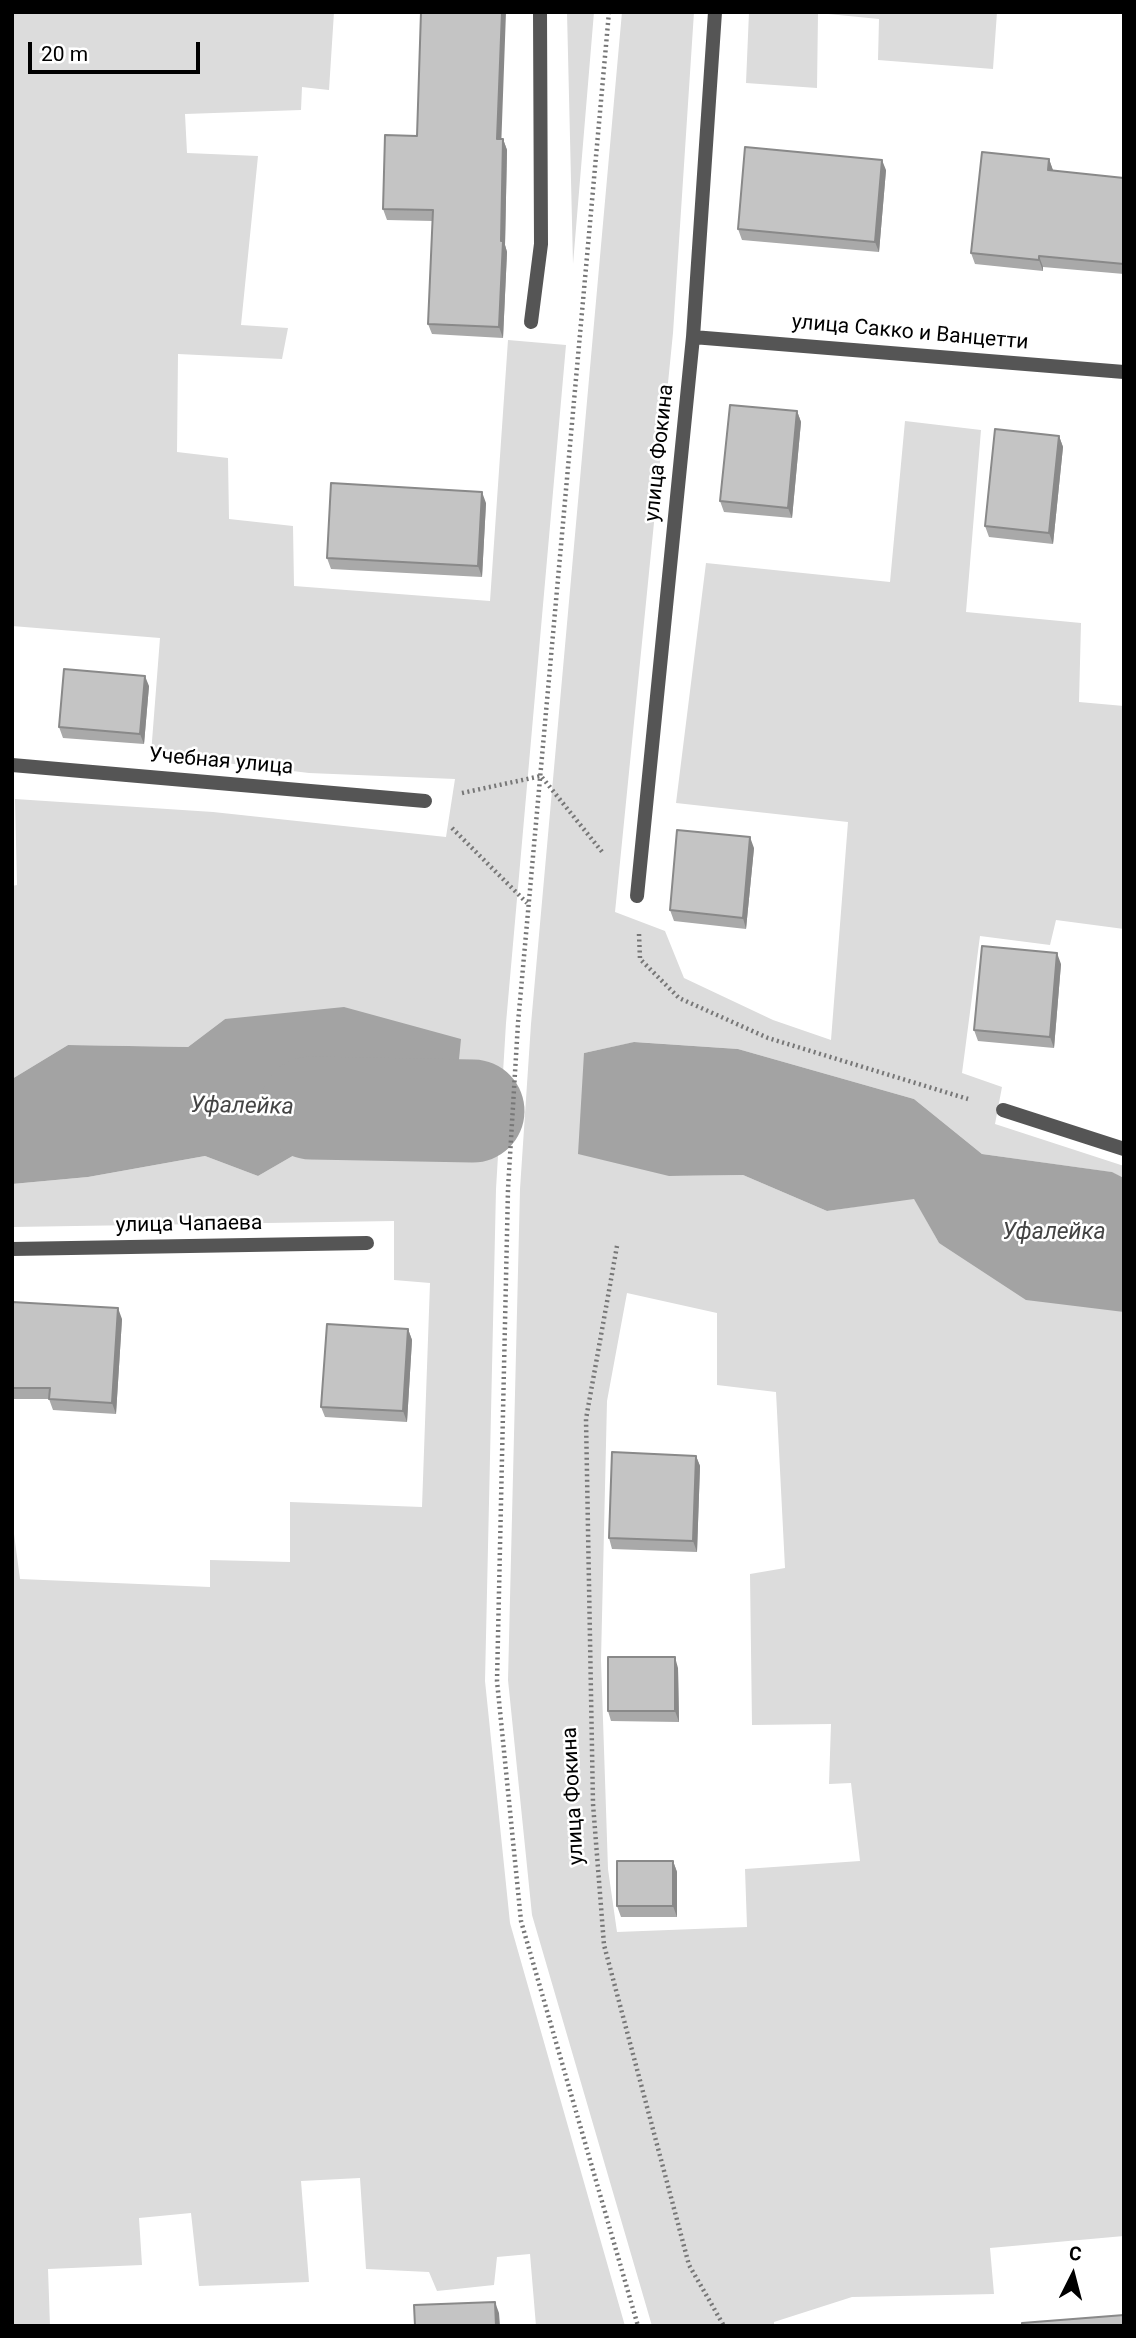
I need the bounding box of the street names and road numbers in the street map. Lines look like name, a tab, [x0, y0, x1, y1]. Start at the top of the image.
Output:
street label: улица Сакко и Ванцетти	[791, 310, 1029, 356]
street label: улица Фокина	[640, 383, 680, 523]
street label: Учебная улица	[148, 743, 294, 781]
street label: улица Чапаева	[115, 1211, 263, 1239]
street label: улица Фокина	[558, 1726, 590, 1866]

